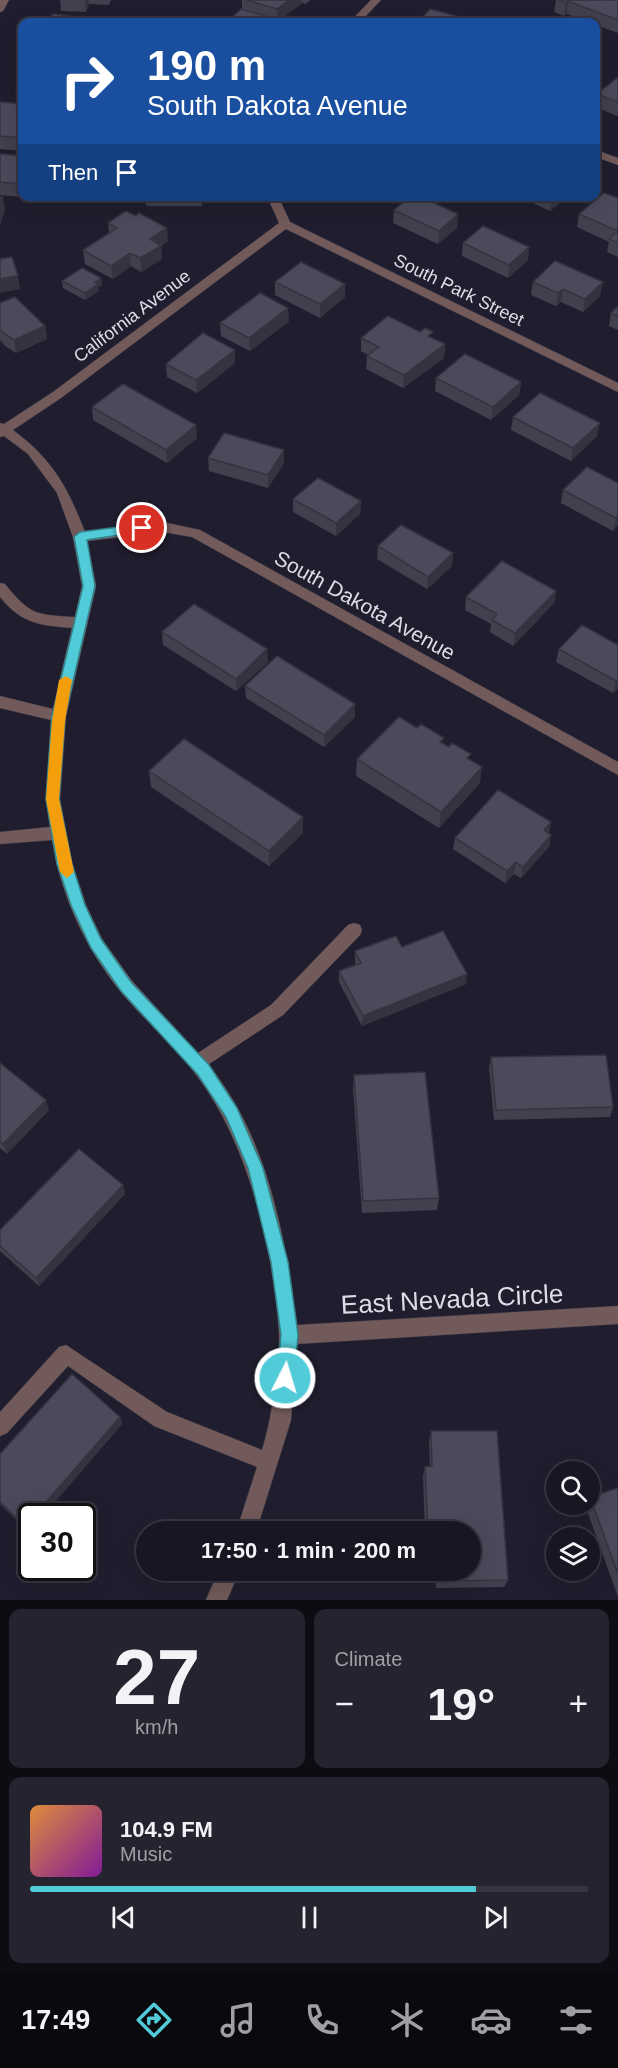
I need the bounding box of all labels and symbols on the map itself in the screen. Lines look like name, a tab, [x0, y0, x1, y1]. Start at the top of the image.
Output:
street label: South Park Street	[391, 250, 527, 330]
street label: California Avenue	[70, 266, 194, 366]
pin	[116, 502, 167, 553]
street label: South Dakota Avenue	[271, 546, 459, 664]
street label: East Nevada Circle	[340, 1278, 564, 1320]
position arrow	[253, 1346, 317, 1410]
speed limit sign: 30	[18, 1503, 96, 1581]

